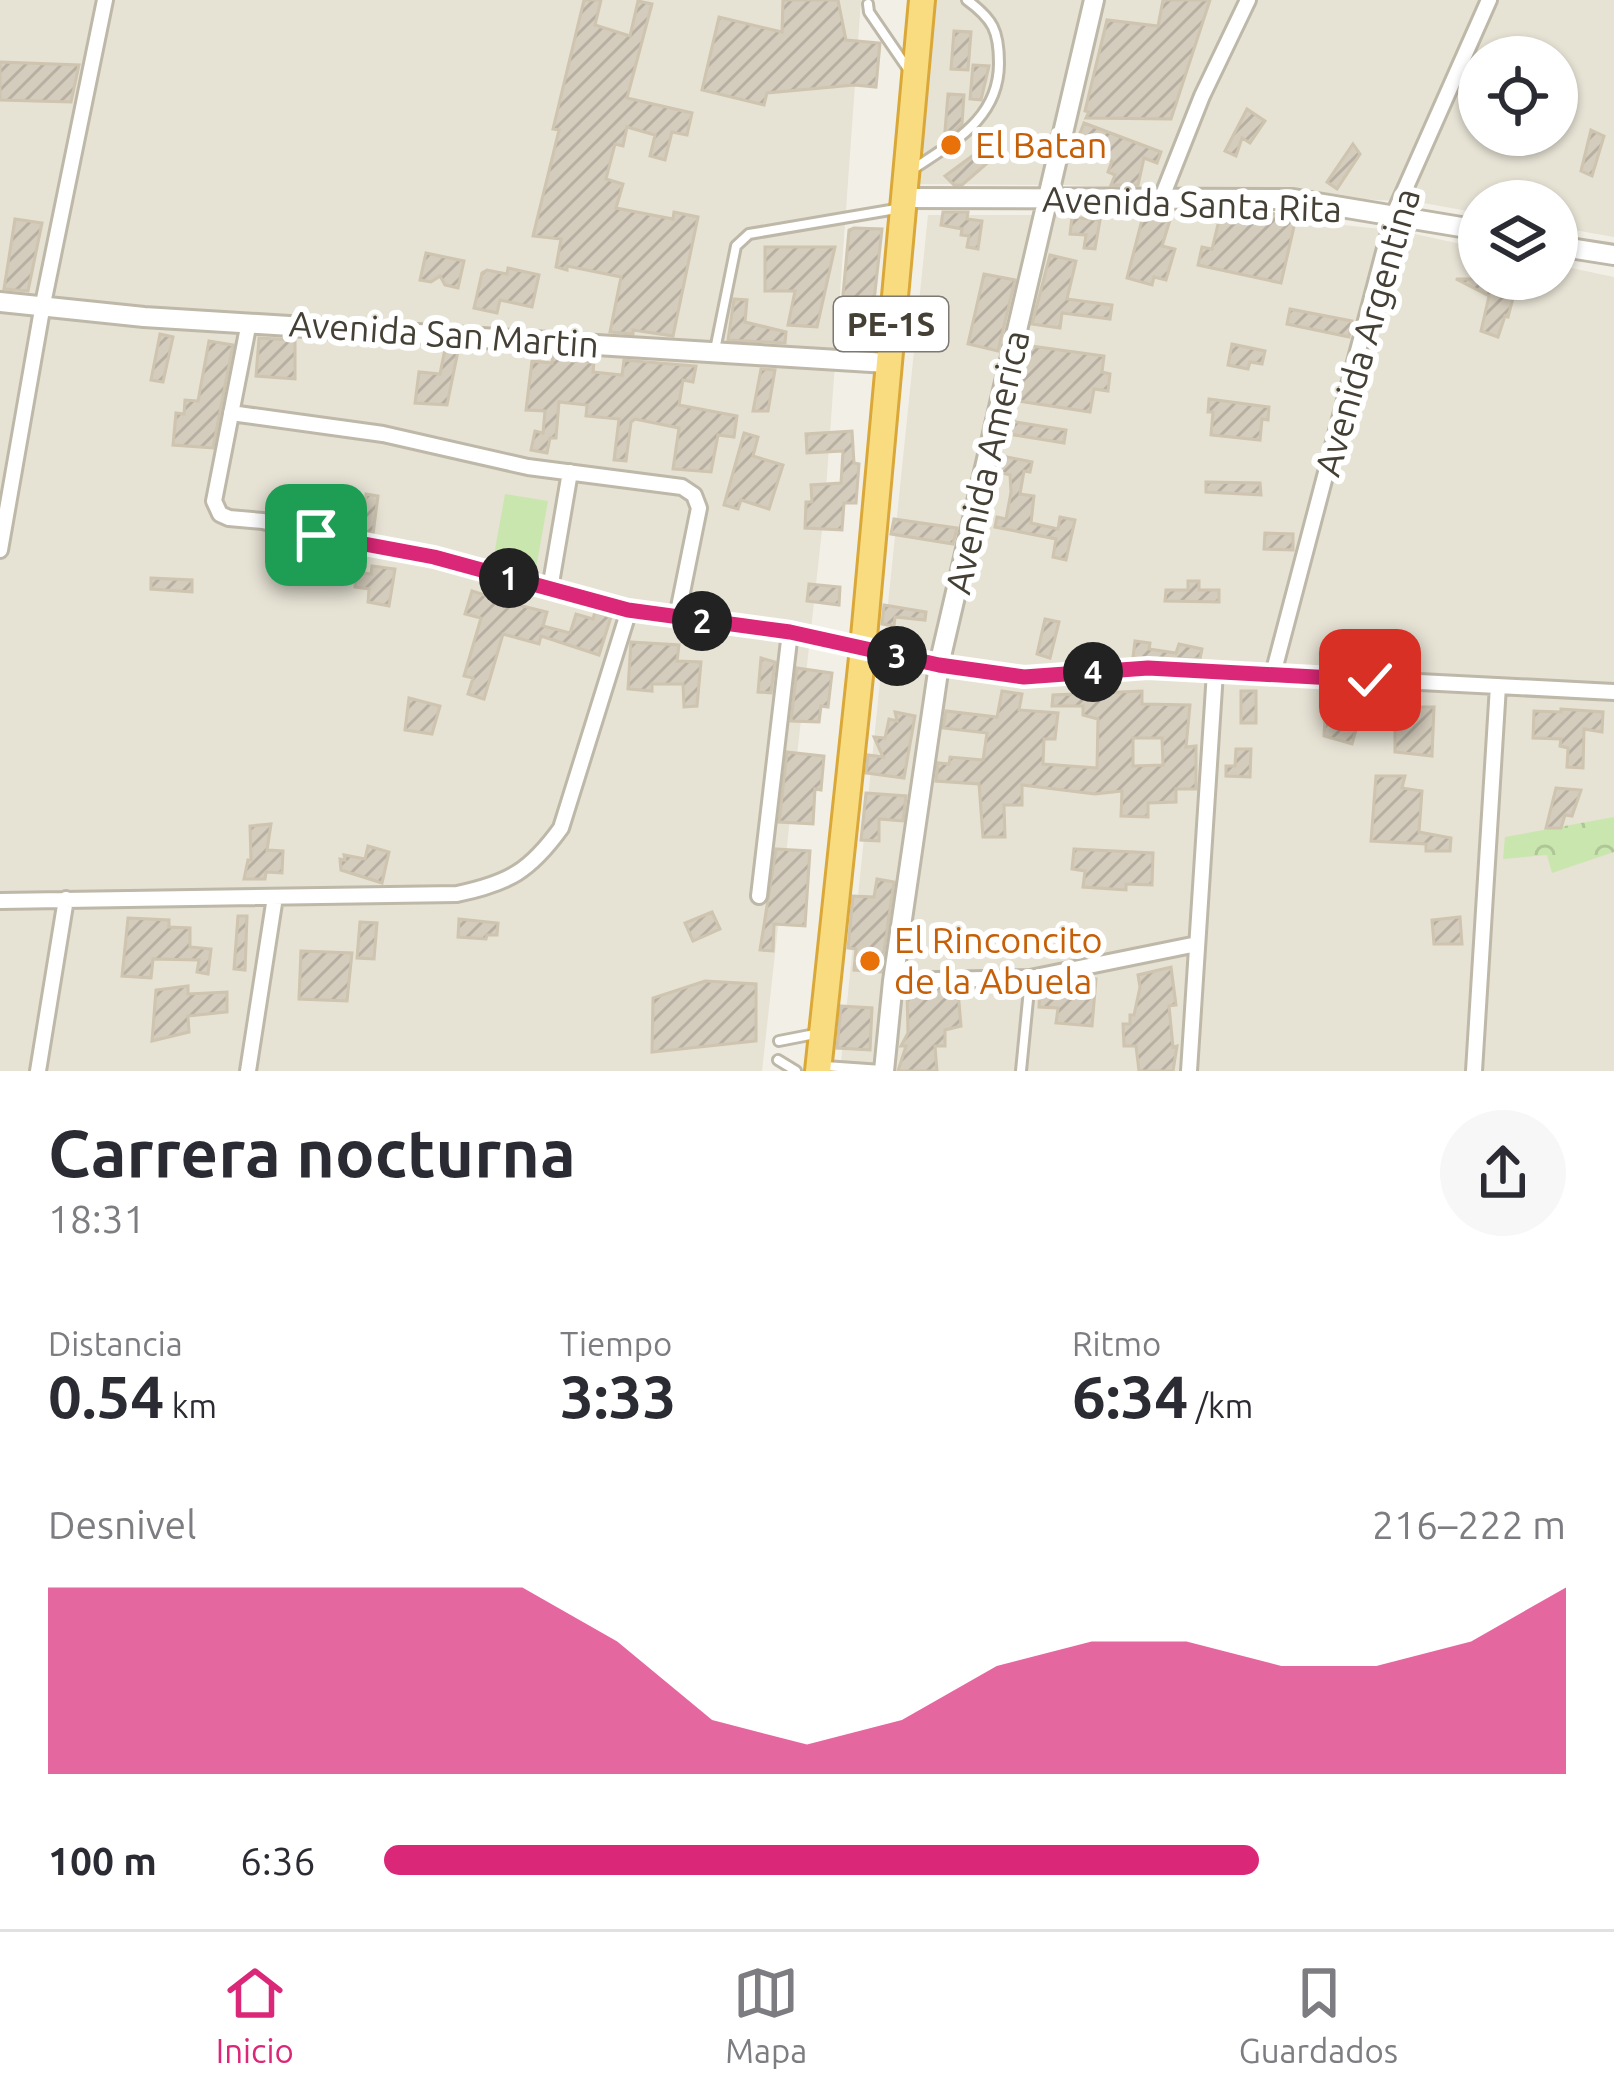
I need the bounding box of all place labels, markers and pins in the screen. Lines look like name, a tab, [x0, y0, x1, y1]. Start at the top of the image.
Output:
place label: El Batan	[975, 124, 1107, 165]
marker: El Batan	[938, 132, 964, 158]
pin	[265, 484, 367, 586]
pin: 1	[479, 548, 539, 608]
pin: 2	[672, 591, 732, 651]
pin: 3	[867, 626, 927, 686]
pin	[1319, 629, 1421, 731]
pin: 4	[1063, 642, 1123, 702]
place label: El Rinconcito de la Abuela	[894, 919, 1103, 1001]
marker: El Rinconcito de la Abuela	[857, 948, 883, 974]

